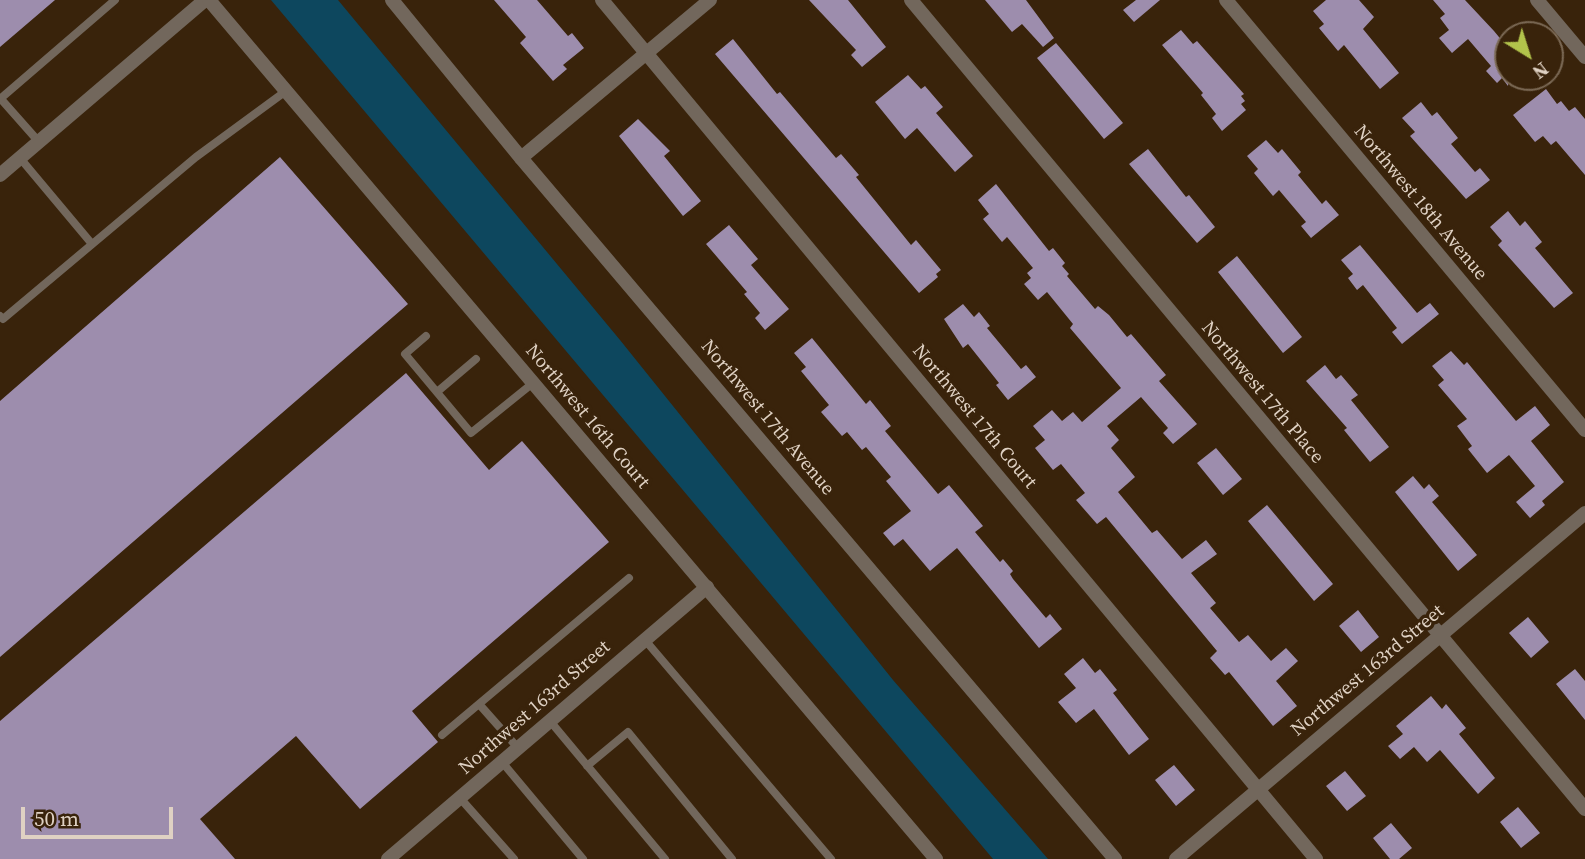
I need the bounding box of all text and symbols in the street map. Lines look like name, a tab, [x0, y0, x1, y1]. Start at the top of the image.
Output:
north arrow	[1494, 21, 1564, 91]
text: N	[1527, 56, 1554, 85]
street label: Northwest 18th Avenue	[1348, 121, 1492, 285]
street label: Northwest 17th Place	[1196, 317, 1328, 469]
street label: Northwest 17th Avenue	[695, 336, 839, 500]
street label: Northwest 16th Court	[520, 340, 654, 494]
street label: Northwest 17th Court	[907, 340, 1041, 494]
street label: Northwest 163rd Street	[1287, 600, 1449, 742]
street label: Northwest 163rd Street	[455, 636, 615, 780]
scale bar	[24, 792, 177, 836]
text: 50 m	[34, 804, 79, 833]

